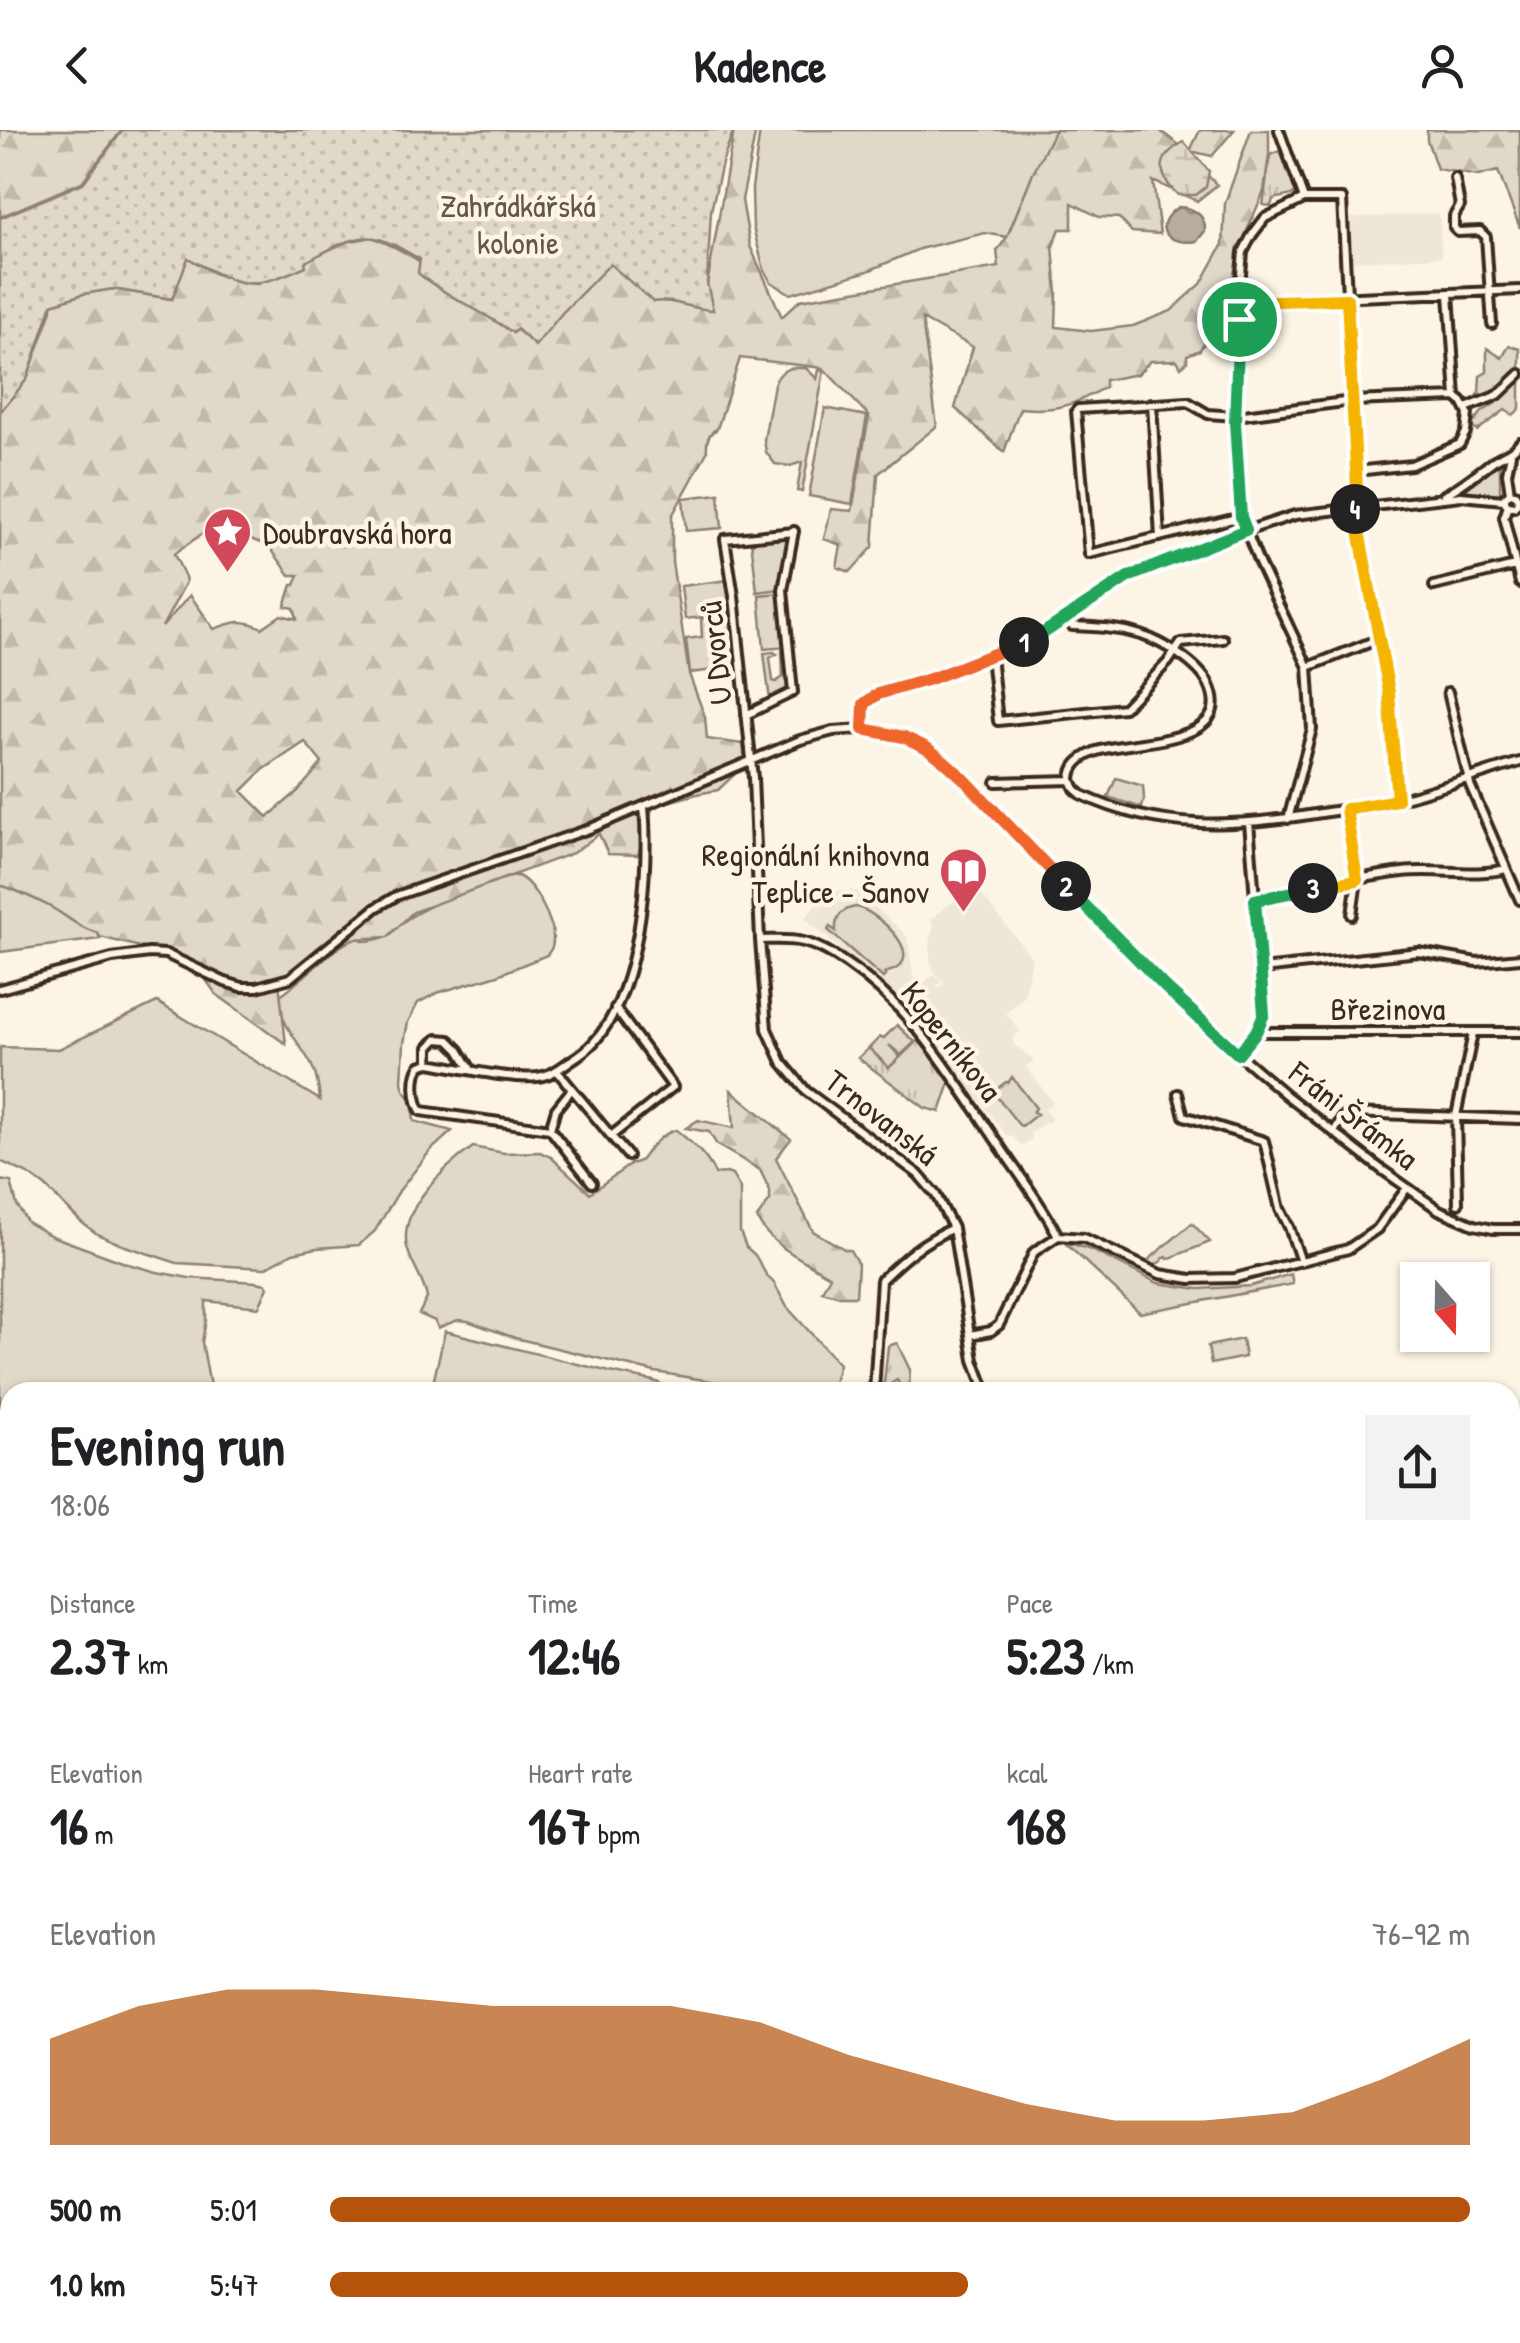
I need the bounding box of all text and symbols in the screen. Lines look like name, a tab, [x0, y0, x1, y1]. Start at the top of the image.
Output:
text: Kadence	[694, 35, 826, 96]
icon: back	[50, 38, 105, 93]
icon: person	[1415, 38, 1470, 93]
park label: Zahrádkářská kolonie	[440, 184, 596, 264]
pin	[1197, 277, 1282, 362]
icon: arrive	[1212, 292, 1267, 347]
pin: 4	[1330, 484, 1380, 534]
text: 4	[1350, 490, 1360, 528]
place icon: Doubravská hora	[202, 506, 254, 574]
place label: Doubravská hora	[263, 511, 451, 554]
street label: U Dvorců	[688, 599, 742, 707]
pin: 1	[999, 617, 1049, 667]
text: 1	[1019, 623, 1029, 661]
place label: Regionální knihovna Teplice - Šanov	[702, 833, 929, 913]
library icon: Regionální knihovna Teplice - Šanov	[938, 846, 990, 914]
pin: 2	[1041, 861, 1091, 911]
pin: 3	[1288, 863, 1338, 913]
text: 2	[1059, 867, 1073, 905]
text: 3	[1307, 869, 1319, 907]
street label: Koperníkova	[891, 972, 1013, 1110]
street label: Březinova	[1331, 987, 1445, 1030]
street label: Fráni Šrámka	[1280, 1050, 1428, 1179]
street label: Trnovanská	[817, 1059, 947, 1175]
north arrow	[1400, 1262, 1490, 1352]
map controls	[1400, 1262, 1490, 1352]
text: Evening run	[50, 1408, 285, 1482]
button: share	[1365, 1415, 1470, 1520]
text: 18:06	[50, 1483, 110, 1526]
text: Distance	[50, 1584, 136, 1622]
text: Time	[528, 1584, 578, 1622]
text: Pace	[1007, 1584, 1053, 1622]
text: 2.37	[50, 1622, 131, 1690]
text: 12:46	[528, 1622, 620, 1690]
text: 5:23	[1007, 1622, 1085, 1690]
text: km	[131, 1645, 168, 1683]
text: /km	[1085, 1645, 1134, 1683]
text: Elevation	[50, 1754, 143, 1792]
text: Heart rate	[528, 1754, 633, 1792]
text: kcal	[1007, 1754, 1048, 1792]
text: 16	[50, 1792, 88, 1860]
text: 167	[528, 1792, 591, 1860]
text: 168	[1007, 1792, 1066, 1860]
text: m	[88, 1815, 114, 1853]
text: bpm	[591, 1815, 640, 1853]
text: Elevation	[50, 1912, 156, 1955]
text: 76–92 m	[1372, 1912, 1470, 1955]
text: 500 m	[50, 2188, 121, 2231]
text: 5:01	[210, 2188, 257, 2231]
text: 1.0 km	[50, 2263, 125, 2306]
text: 5:47	[210, 2263, 259, 2306]

